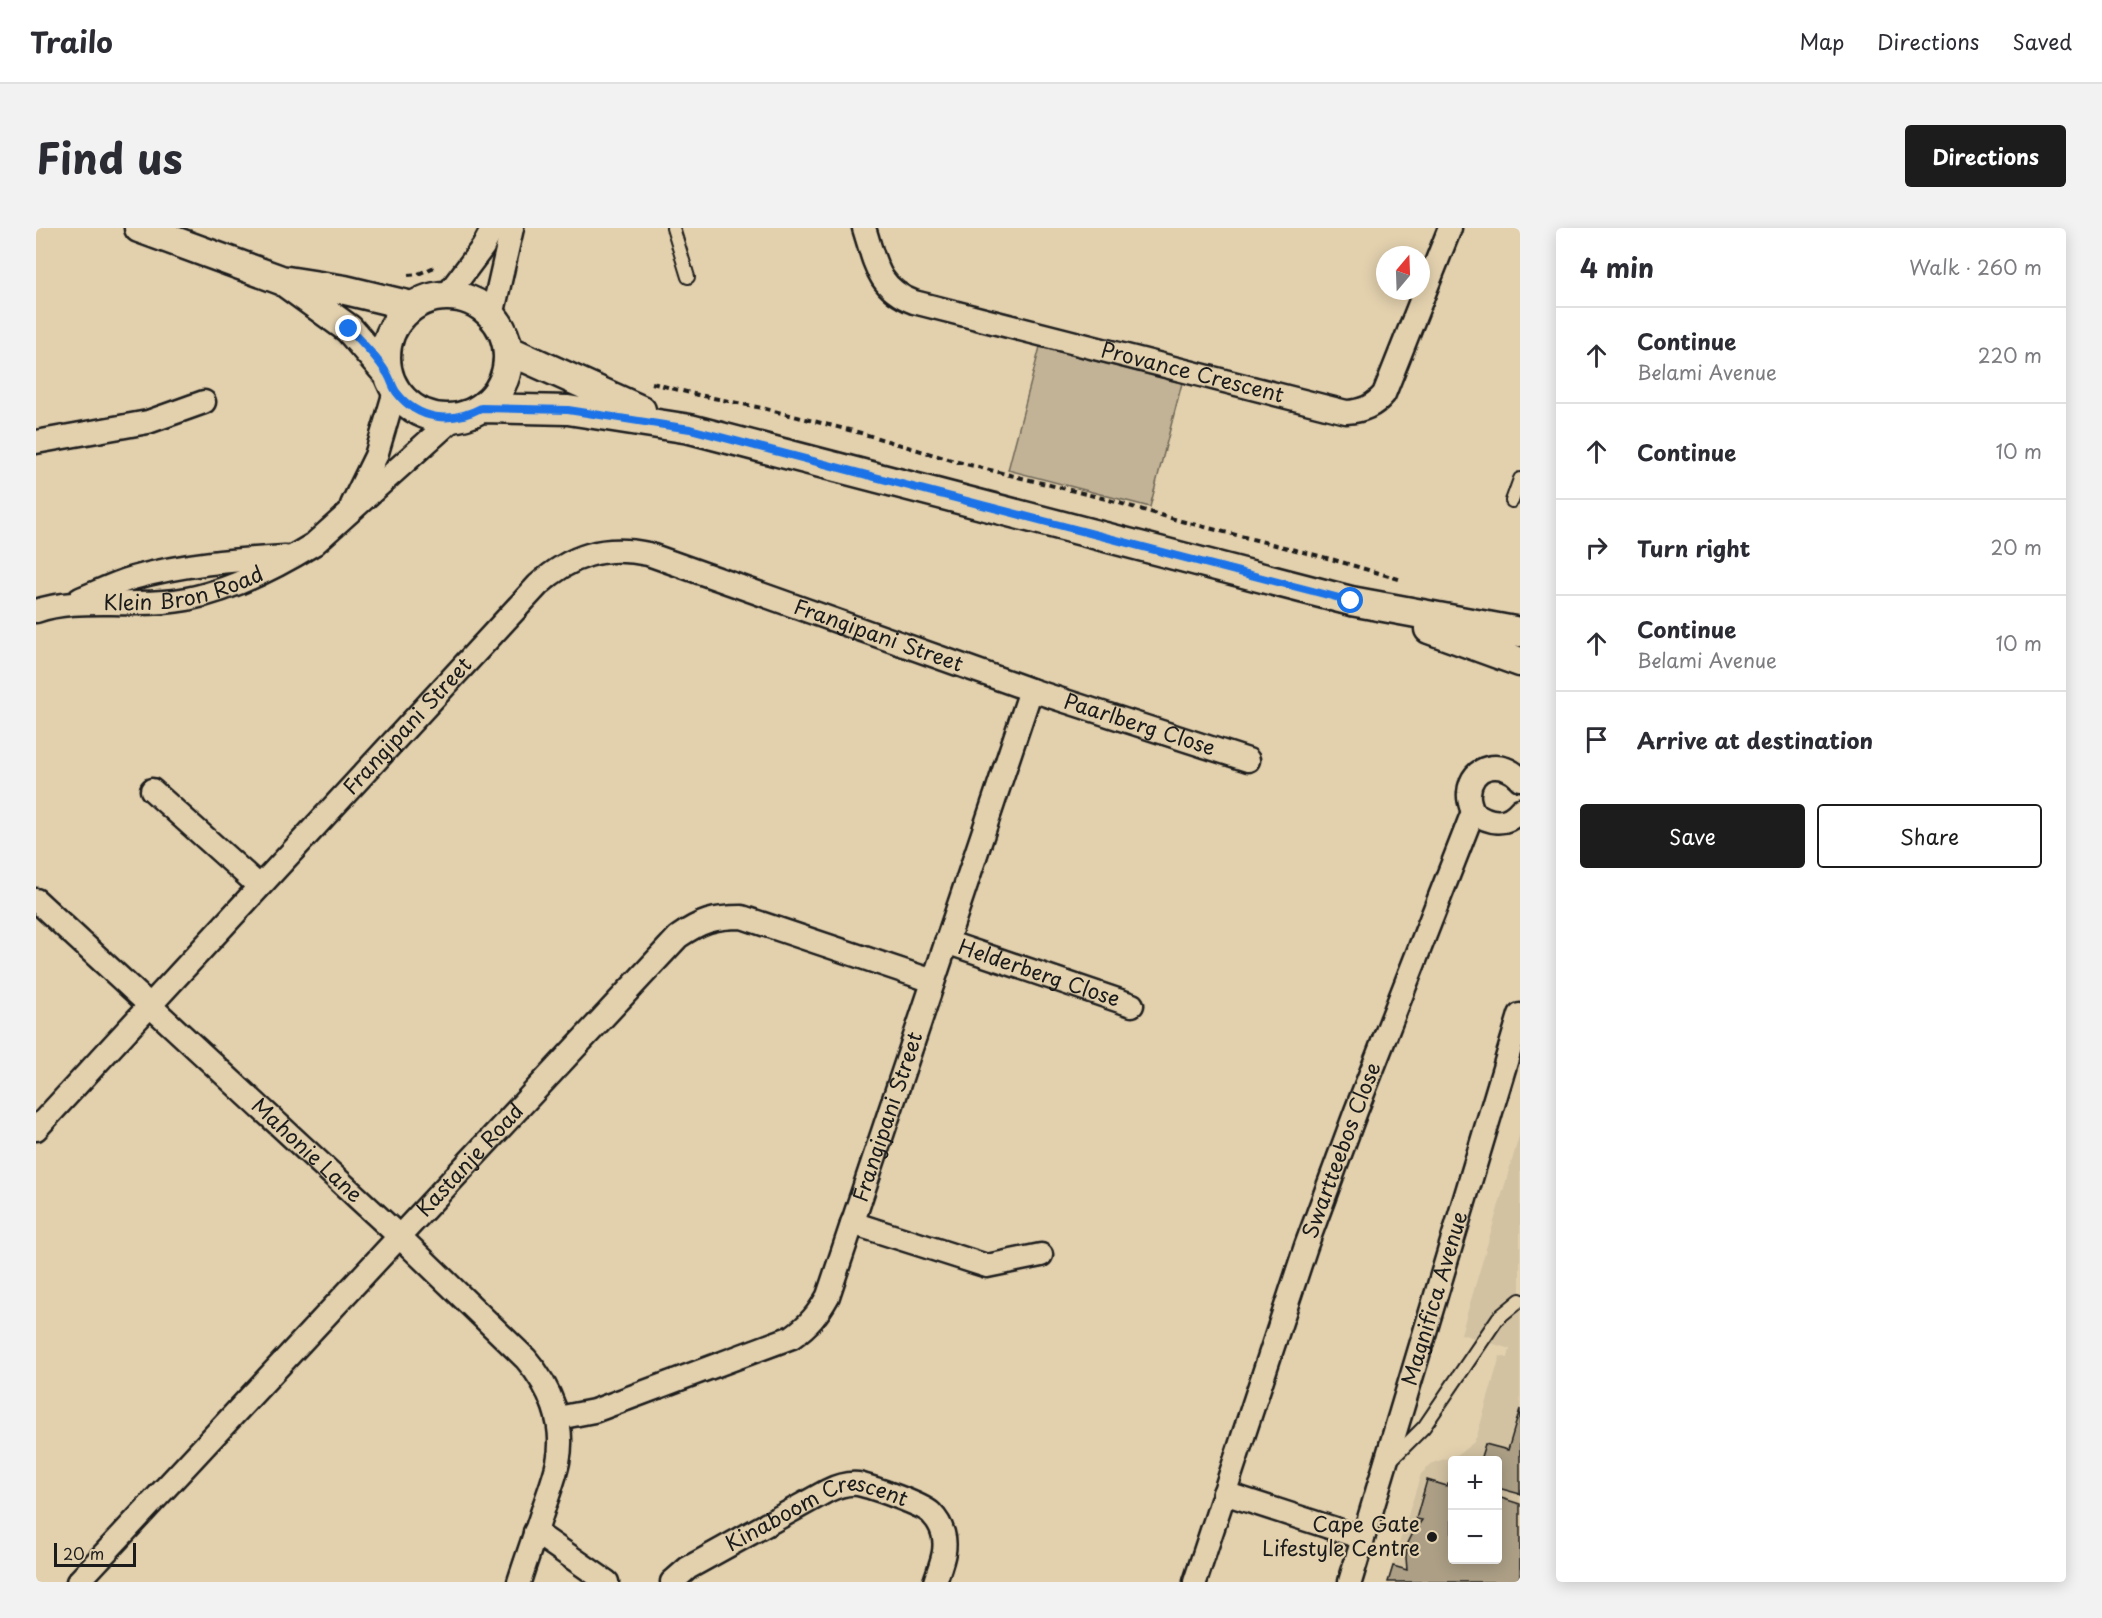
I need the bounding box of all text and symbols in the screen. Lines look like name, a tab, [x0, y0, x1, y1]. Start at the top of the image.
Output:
text: Trailo	[30, 20, 113, 63]
text: Map	[1799, 25, 1844, 57]
text: Directions	[1877, 25, 1979, 57]
text: Saved	[2012, 25, 2072, 57]
text: Find us	[36, 125, 183, 188]
button: Directions	[1905, 125, 2066, 187]
north arrow	[1376, 246, 1430, 300]
text: 4 min	[1580, 248, 1654, 287]
text: Walk · 260 m	[1909, 252, 2042, 282]
route end	[335, 315, 361, 341]
text: Continue	[1637, 324, 1736, 357]
street label: Provance Crescent	[1098, 332, 1288, 410]
icon: ahead	[1580, 339, 1613, 372]
text: 220 m	[1978, 340, 2042, 370]
text: Belami Avenue	[1637, 357, 1777, 387]
icon: ahead	[1580, 435, 1613, 468]
text: Continue	[1637, 435, 1736, 468]
text: 10 m	[1995, 436, 2042, 466]
icon: right	[1580, 531, 1613, 564]
text: Turn right	[1637, 531, 1750, 564]
text: 20 m	[1990, 532, 2042, 562]
street label: Klein Bron Road	[104, 557, 268, 617]
route start	[1337, 587, 1363, 613]
street label: Frangipani Street	[790, 589, 968, 679]
text: Continue	[1637, 612, 1736, 645]
icon: ahead	[1580, 627, 1613, 660]
text: 10 m	[1995, 628, 2042, 658]
text: Belami Avenue	[1637, 645, 1777, 675]
street label: Frangipani Street	[334, 649, 478, 801]
street label: Paarlberg Close	[1060, 684, 1220, 762]
icon: arrive	[1580, 723, 1613, 756]
text: Arrive at destination	[1637, 723, 1873, 756]
button: Save	[1580, 804, 1805, 868]
button: Share	[1817, 804, 2042, 868]
street label: Helderberg Close	[954, 929, 1125, 1014]
street label: Frangipani Street	[843, 1027, 929, 1206]
street label: Swartteebos Close	[1292, 1057, 1388, 1242]
street label: Mahonie Lane	[245, 1089, 371, 1209]
street label: Kastanje Road	[408, 1095, 530, 1223]
street label: Magnifica Avenue	[1392, 1207, 1474, 1389]
map controls	[1448, 1456, 1502, 1564]
button: +	[1448, 1456, 1502, 1510]
street label: Kinaboom Crescent	[719, 1466, 913, 1558]
place label: Cape Gate Lifestyle Centre	[1262, 1507, 1420, 1563]
button: −	[1448, 1510, 1502, 1564]
marker: Cape Gate Lifestyle Centre	[1425, 1530, 1439, 1544]
scale bar	[54, 1540, 136, 1568]
text: 20 m	[63, 1541, 104, 1565]

